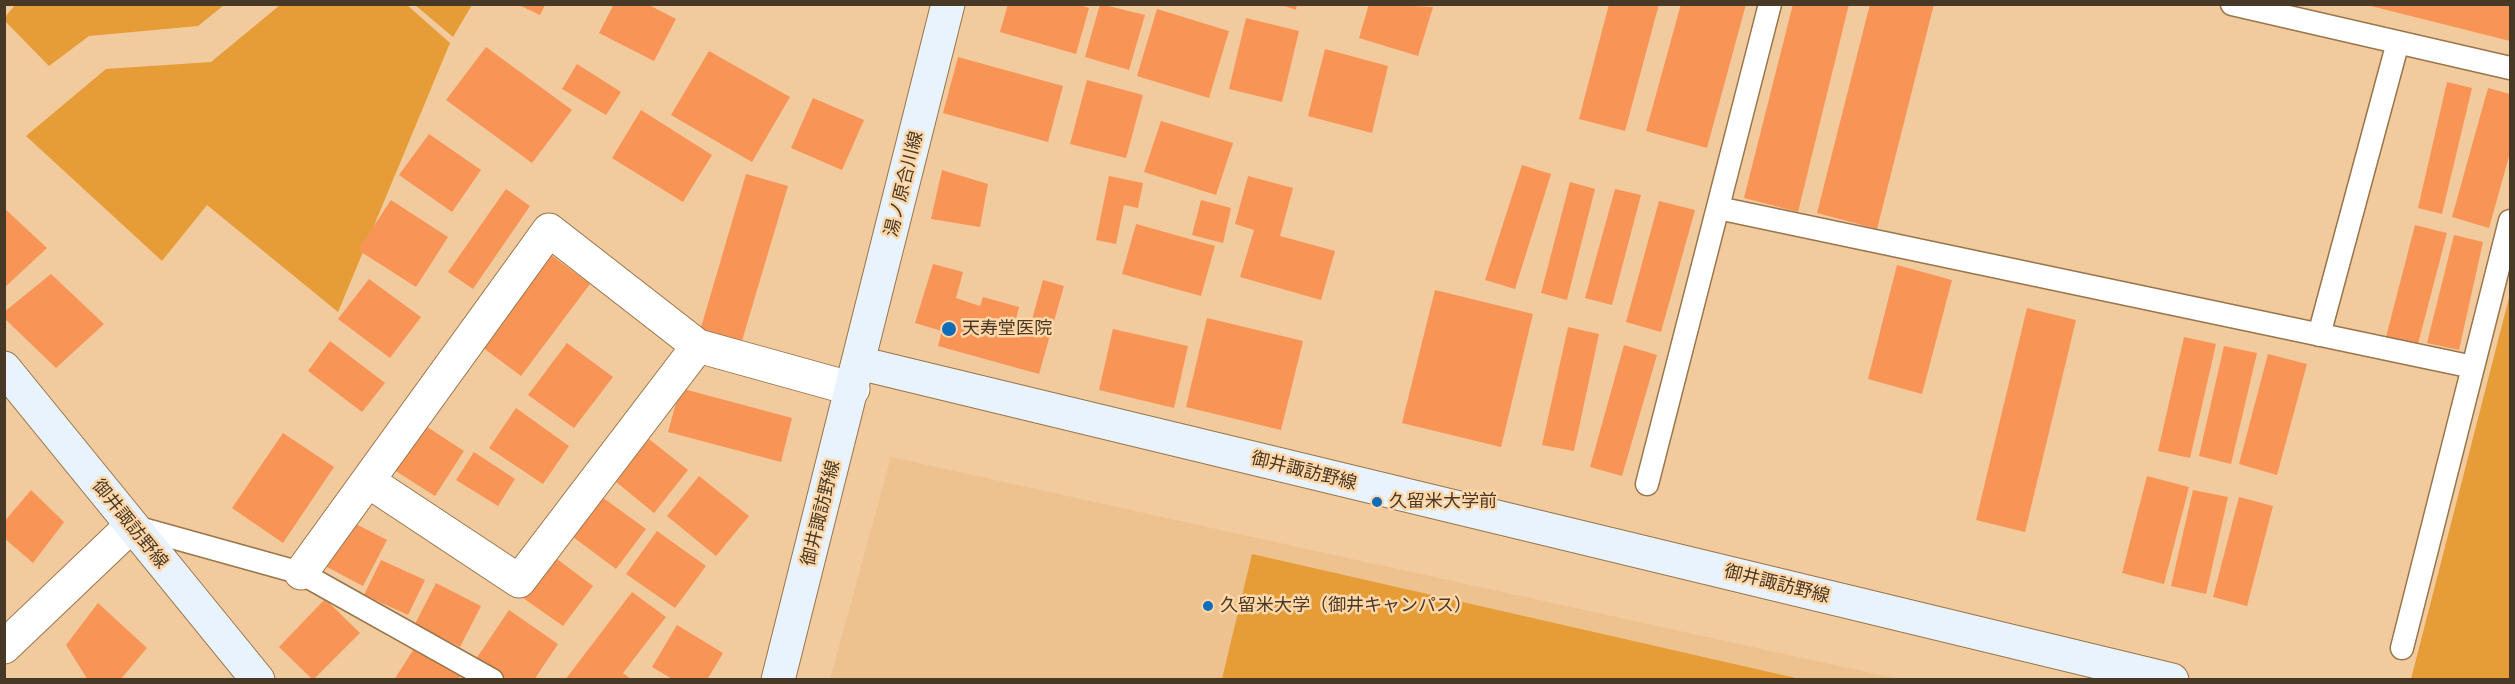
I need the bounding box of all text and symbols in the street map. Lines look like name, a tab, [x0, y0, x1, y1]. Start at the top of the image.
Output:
street label: 湯ノ原合川線	[880, 129, 928, 239]
place label: 天寿堂医院	[962, 318, 1052, 340]
marker: 天寿堂医院	[940, 320, 958, 338]
street label: 御井諏訪野線	[1249, 447, 1359, 495]
street label: 御井諏訪野線	[797, 458, 845, 568]
street label: 御井諏訪野線	[88, 475, 172, 573]
place label: 久留米大学前	[1389, 491, 1497, 513]
marker: 久留米大学前	[1370, 495, 1384, 509]
street label: 御井諏訪野線	[1722, 560, 1832, 608]
place label: 久留米大学（御井キャンパス）	[1220, 595, 1472, 617]
marker: 久留米大学（御井キャンパス）	[1201, 599, 1215, 613]

